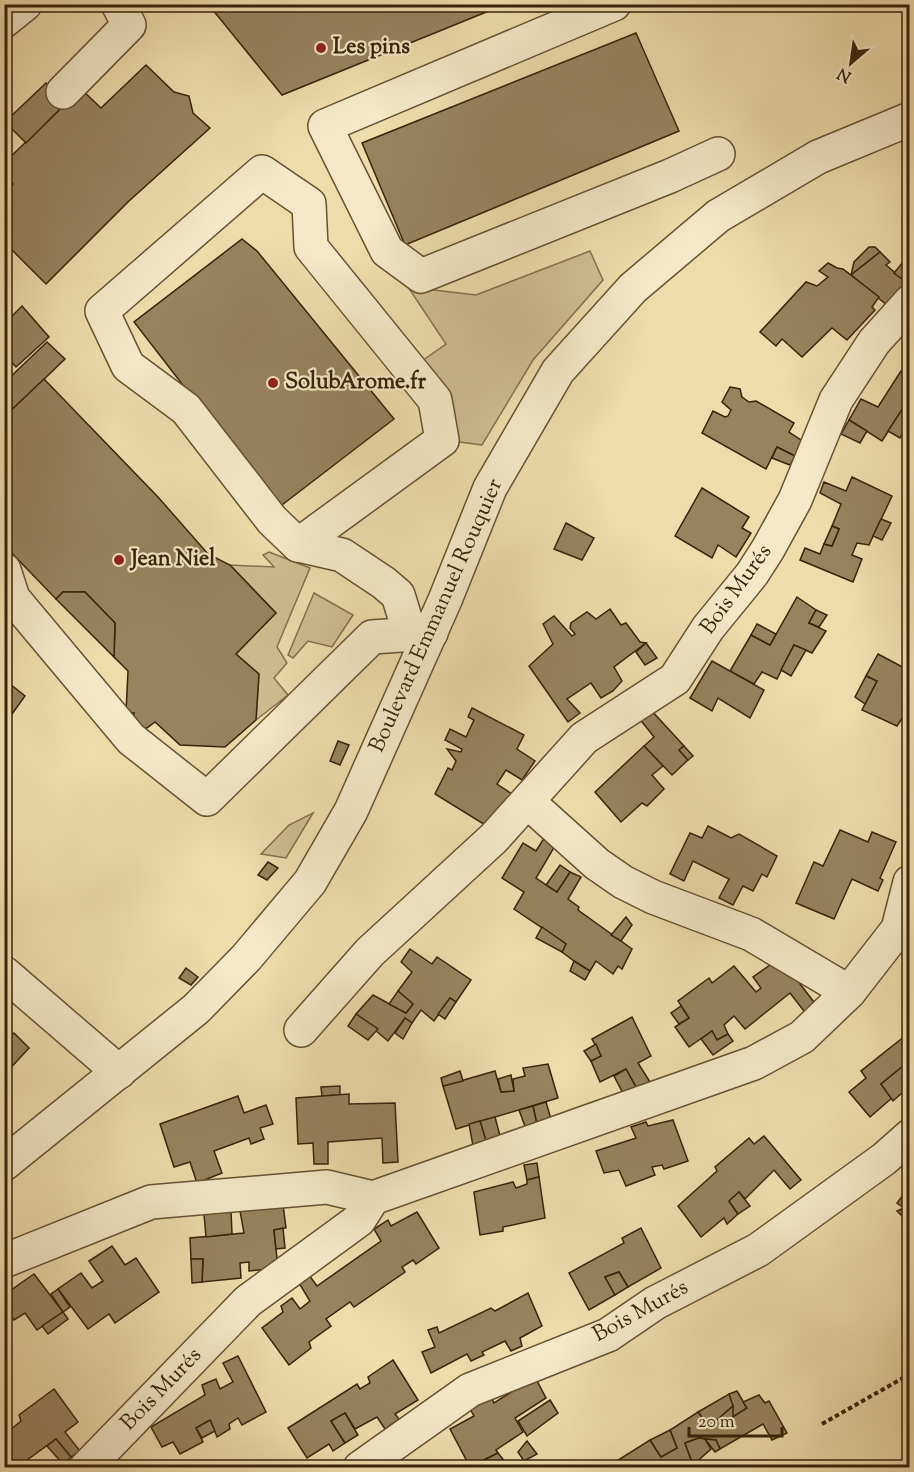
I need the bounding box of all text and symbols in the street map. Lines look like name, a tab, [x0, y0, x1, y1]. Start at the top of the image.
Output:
place label: Les pins	[333, 32, 410, 64]
north arrow	[821, 33, 881, 93]
marker: Les pins	[314, 41, 328, 55]
text: N	[834, 61, 856, 87]
place label: SolubArome.fr	[285, 367, 427, 399]
marker: SolubArome.fr	[266, 376, 280, 390]
street label: Boulevard Emmanuel Rouquier	[362, 474, 512, 758]
street label: Bois Murés	[693, 538, 781, 642]
place label: Jean Niel	[129, 544, 216, 576]
marker: Jean Niel	[112, 553, 126, 567]
street label: Bois Murés	[587, 1273, 695, 1351]
street label: Bois Murés	[114, 1341, 210, 1439]
scale bar	[689, 1400, 782, 1438]
text: 20 m	[698, 1410, 735, 1436]

